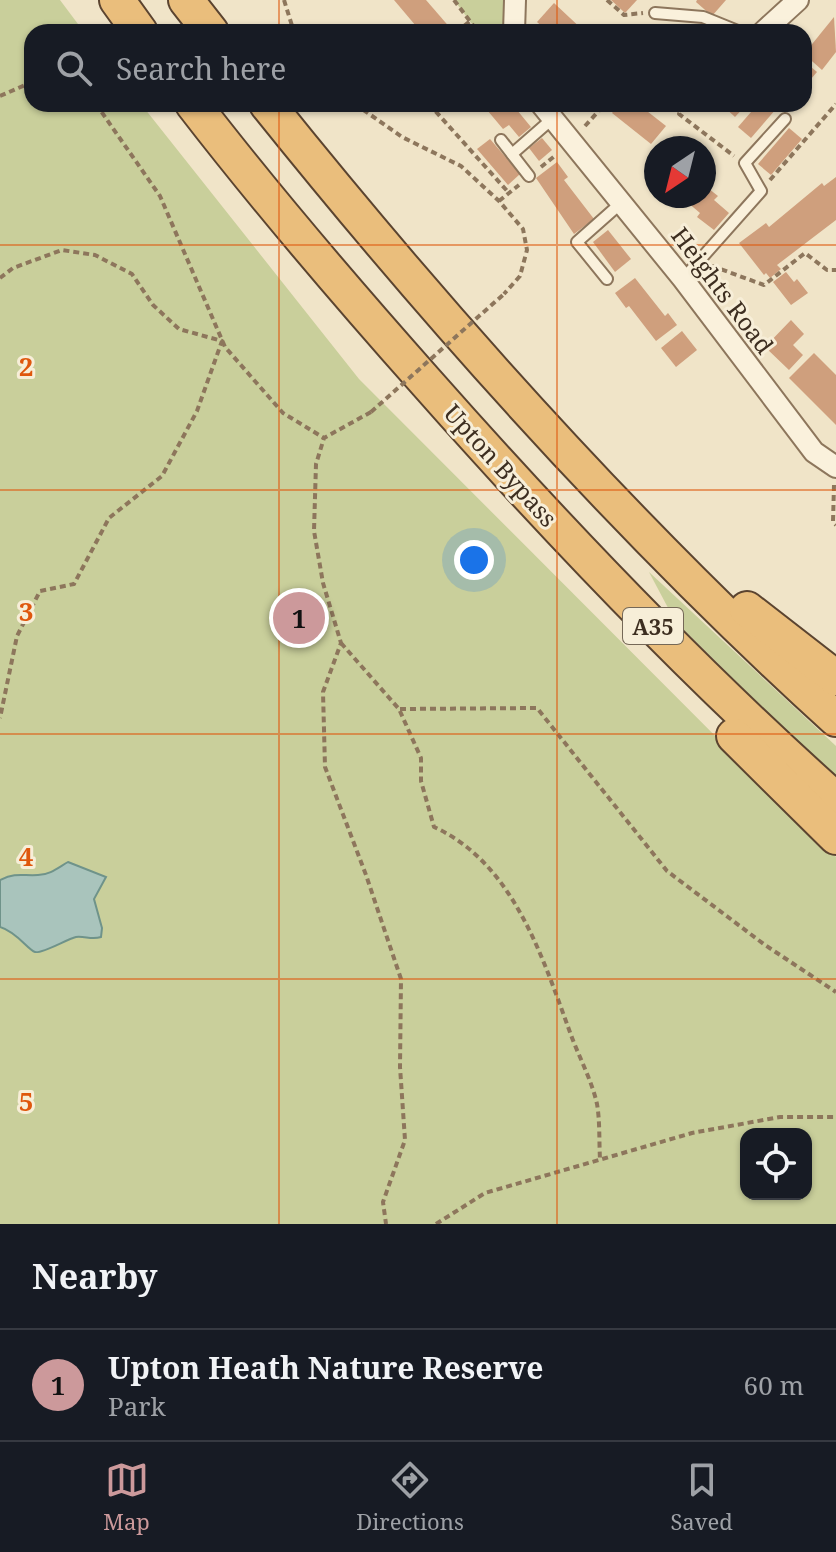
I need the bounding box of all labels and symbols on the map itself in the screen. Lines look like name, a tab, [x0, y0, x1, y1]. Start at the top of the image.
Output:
north arrow	[644, 136, 716, 208]
street label: Heights Road	[664, 220, 782, 360]
text: 2	[19, 348, 33, 384]
street label: Upton Bypass	[437, 396, 565, 534]
your location	[454, 540, 494, 580]
pin: 1	[273, 588, 325, 648]
text: 3	[19, 593, 33, 629]
road number: A35	[623, 608, 683, 644]
text: 4	[19, 838, 34, 874]
text: 5	[19, 1083, 33, 1119]

